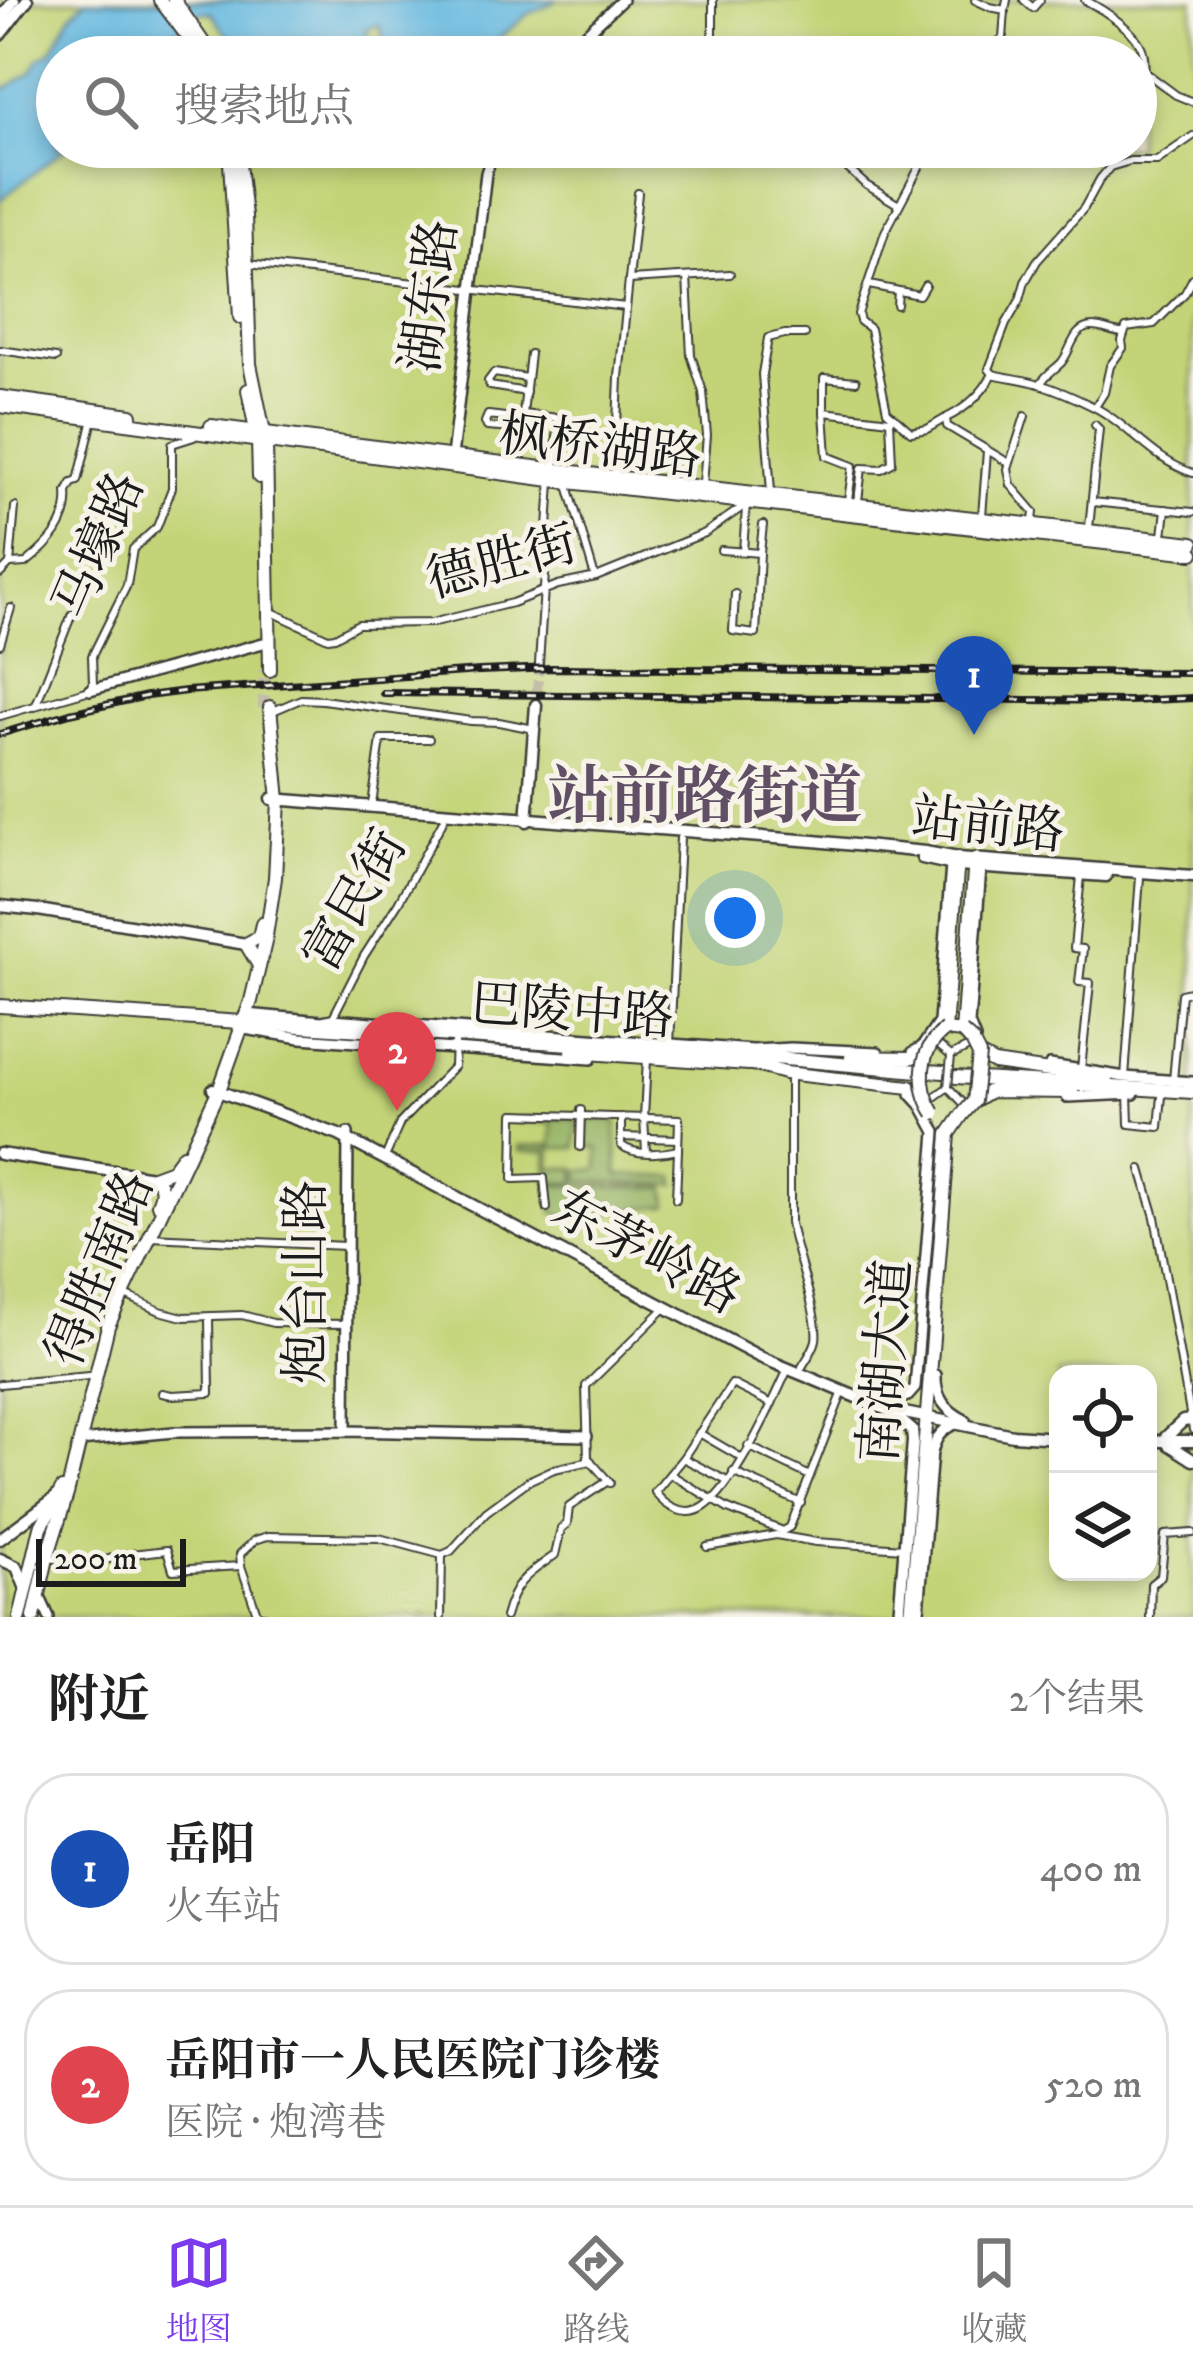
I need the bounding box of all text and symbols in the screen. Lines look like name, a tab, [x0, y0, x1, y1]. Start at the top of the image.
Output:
search box	[36, 36, 1157, 168]
icon: search	[78, 69, 144, 135]
text: 搜索地点	[174, 80, 354, 136]
street label: 湖东路	[390, 216, 472, 376]
street label: 枫桥湖路	[495, 403, 705, 491]
street label: 马壕路	[41, 463, 159, 629]
street label: 德胜街	[420, 512, 584, 614]
pin: 1	[935, 636, 1013, 735]
district label: 站前路街道	[548, 760, 863, 838]
street label: 站前路	[909, 786, 1067, 866]
street label: 富民街	[290, 819, 422, 983]
your location	[705, 888, 765, 948]
street label: 巴陵中路	[468, 973, 676, 1051]
pin: 2	[358, 1012, 436, 1111]
street label: 得胜南路	[33, 1162, 169, 1376]
street label: 东茅岭路	[541, 1177, 751, 1329]
street label: 炮台山路	[275, 1180, 339, 1384]
street label: 南湖大道	[848, 1257, 926, 1465]
map controls	[1049, 1365, 1157, 1581]
button: locate	[1049, 1365, 1157, 1473]
button: layers	[1049, 1473, 1157, 1581]
scale bar	[36, 1533, 186, 1586]
text: 200 m	[54, 1539, 138, 1580]
text: 附近	[48, 1669, 150, 1733]
text: 2个结果	[1009, 1675, 1145, 1724]
text: 岳阳	[165, 1818, 255, 1874]
text: 1	[83, 1845, 97, 1894]
text: 400 m	[1040, 1845, 1142, 1894]
text: 火车站	[165, 1883, 282, 1932]
text: 岳阳市一人民医院门诊楼	[165, 2034, 660, 2090]
text: 2	[80, 2061, 100, 2110]
text: 520 m	[1045, 2061, 1142, 2110]
text: 医院 · 炮湾巷	[165, 2099, 386, 2148]
tab: 地图	[166, 2230, 232, 2351]
tab: 路线	[563, 2230, 629, 2351]
tab: 收藏	[961, 2230, 1027, 2351]

